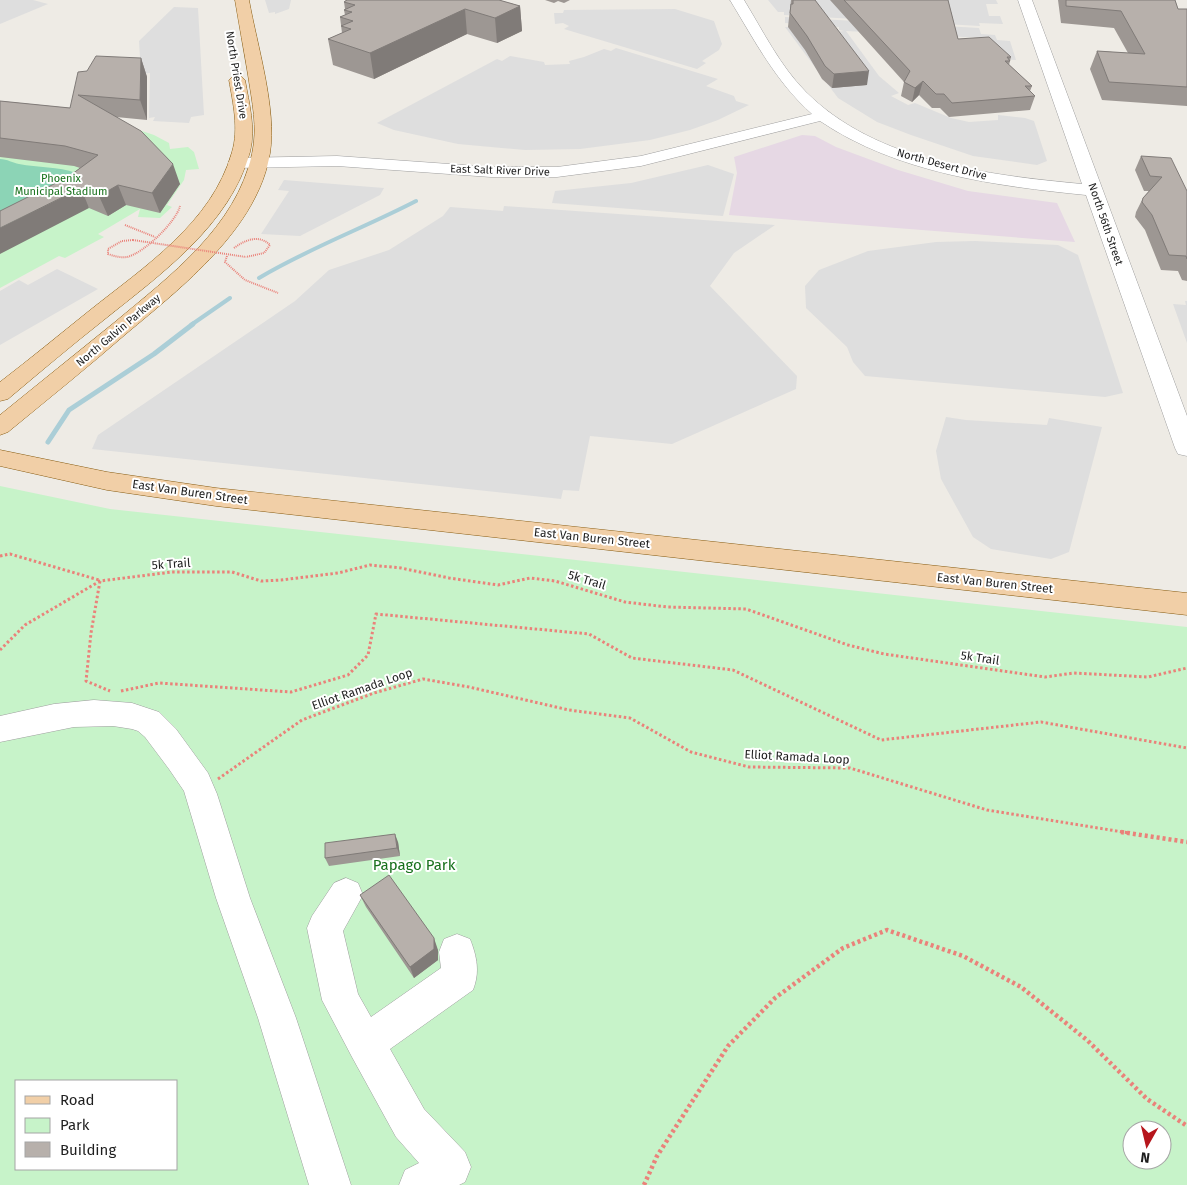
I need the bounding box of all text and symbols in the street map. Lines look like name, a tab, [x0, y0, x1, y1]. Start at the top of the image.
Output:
street label: North Priest Drive	[223, 30, 250, 120]
street label: North Desert Drive	[895, 146, 988, 183]
street label: East Salt River Drive	[450, 162, 550, 179]
park label: Phoenix Municipal Stadium	[15, 172, 107, 198]
street label: North 56th Street	[1085, 181, 1126, 267]
street label: North Galvin Parkway	[74, 291, 164, 369]
street label: East Van Buren Street	[131, 477, 249, 507]
street label: East Van Buren Street	[533, 525, 651, 551]
street label: 5k Trail	[151, 556, 191, 572]
street label: 5k Trail	[566, 568, 608, 593]
street label: East Van Buren Street	[936, 570, 1054, 596]
street label: 5k Trail	[960, 648, 1001, 668]
street label: Elliot Ramada Loop	[310, 665, 414, 713]
street label: Elliot Ramada Loop	[744, 747, 850, 767]
park label: Papago Park	[373, 856, 456, 874]
legend	[15, 1080, 178, 1170]
text: Road	[60, 1091, 95, 1109]
text: Park	[60, 1116, 90, 1134]
north arrow	[1122, 1120, 1172, 1170]
text: Building	[60, 1141, 116, 1159]
text: N	[1139, 1148, 1151, 1166]

